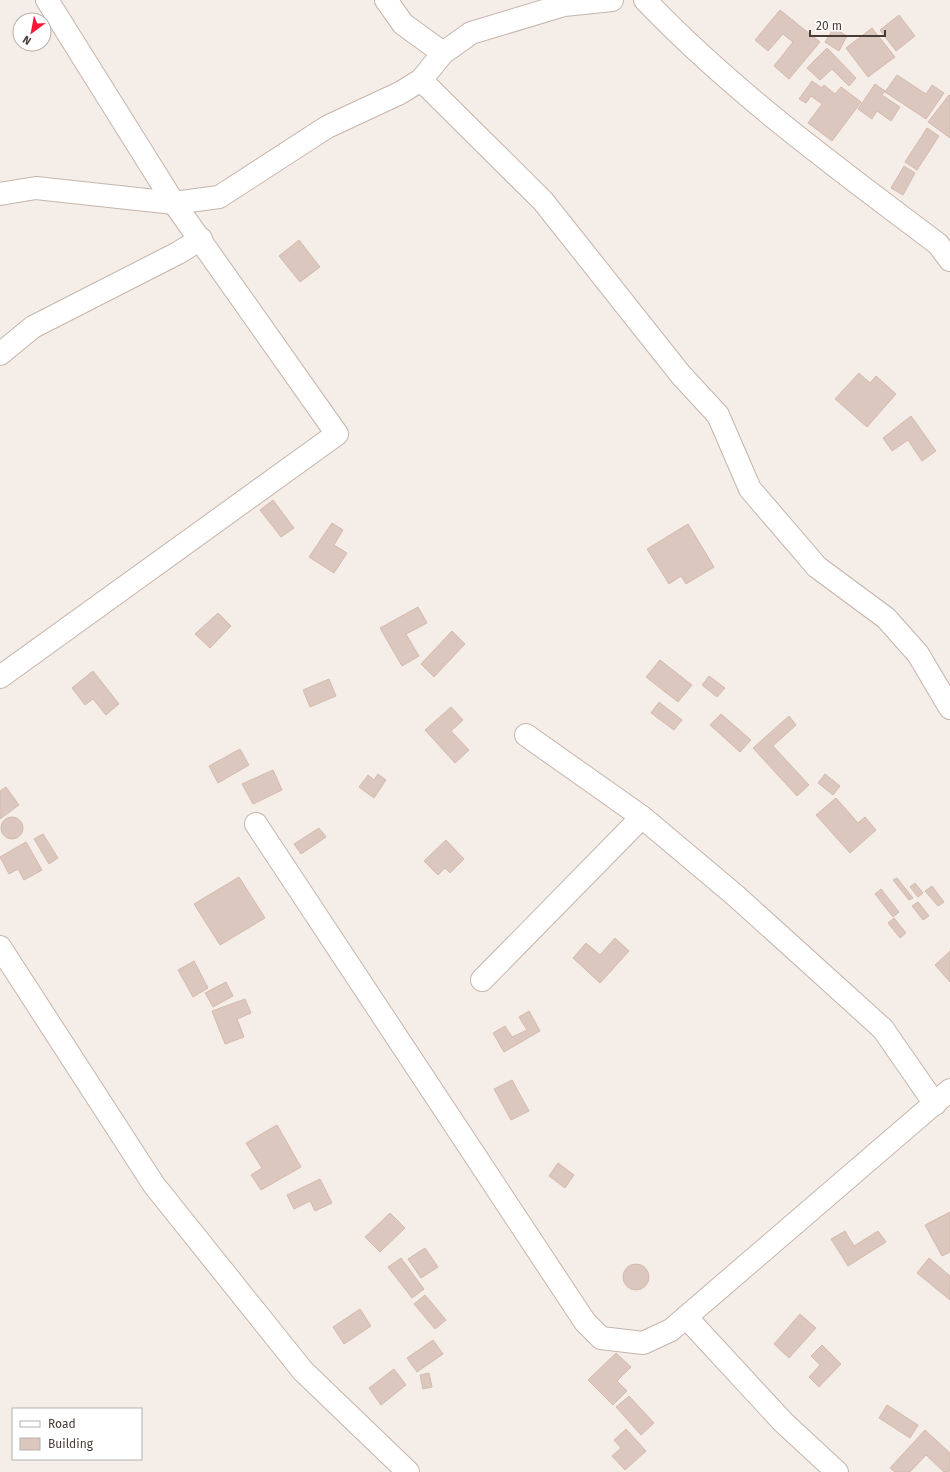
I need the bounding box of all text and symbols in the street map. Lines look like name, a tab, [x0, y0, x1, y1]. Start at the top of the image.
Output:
north arrow	[12, 12, 52, 52]
scale bar	[810, 12, 885, 38]
text: 20 m	[816, 19, 842, 33]
text: N	[20, 33, 34, 48]
legend	[12, 1408, 142, 1460]
text: Road	[48, 1417, 76, 1431]
text: Building	[48, 1437, 94, 1451]

